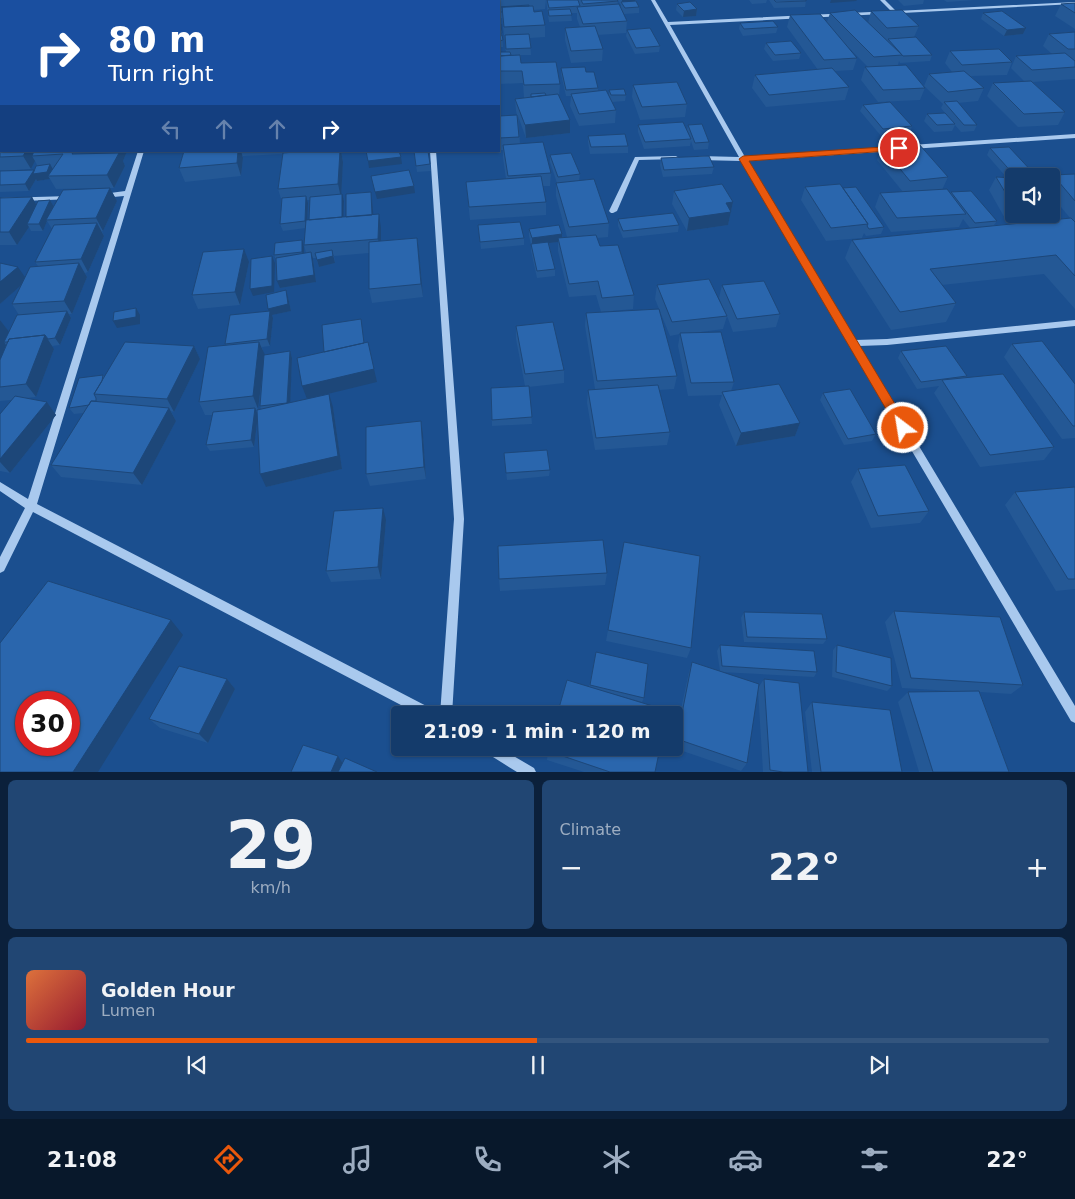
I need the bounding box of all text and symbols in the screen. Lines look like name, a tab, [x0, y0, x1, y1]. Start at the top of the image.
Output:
icon: right	[25, 20, 90, 85]
text: 80 m	[108, 20, 205, 60]
text: Turn right	[108, 61, 213, 86]
icon: left	[157, 115, 185, 143]
icon: ahead	[210, 115, 238, 143]
icon: ahead	[263, 115, 291, 143]
icon: right	[316, 115, 344, 143]
pin	[878, 127, 920, 169]
icon: arrive	[885, 134, 913, 162]
map controls	[1005, 168, 1060, 223]
button: sound	[1005, 168, 1060, 223]
position arrow	[876, 401, 928, 453]
speed limit sign: 30	[15, 691, 80, 756]
text: 21:09 · 1 min · 120 m	[423, 720, 651, 742]
text: 29	[226, 808, 316, 883]
text: Climate	[560, 820, 621, 839]
text: 22°	[768, 845, 840, 889]
text: −	[560, 851, 583, 884]
text: +	[1026, 851, 1049, 884]
text: km/h	[251, 878, 291, 897]
text: Golden Hour	[101, 979, 235, 1001]
text: Lumen	[101, 1001, 155, 1020]
icon: previous	[183, 1051, 211, 1079]
icon: pause	[524, 1051, 552, 1079]
icon: next	[865, 1051, 893, 1079]
icon: directions	[211, 1142, 246, 1177]
icon: music	[340, 1142, 375, 1177]
icon: phone	[470, 1142, 505, 1177]
icon: climate	[599, 1142, 634, 1177]
icon: car	[728, 1142, 763, 1177]
icon: filters	[857, 1142, 892, 1177]
text: 21:08	[47, 1147, 117, 1172]
text: 22°	[986, 1147, 1028, 1172]

